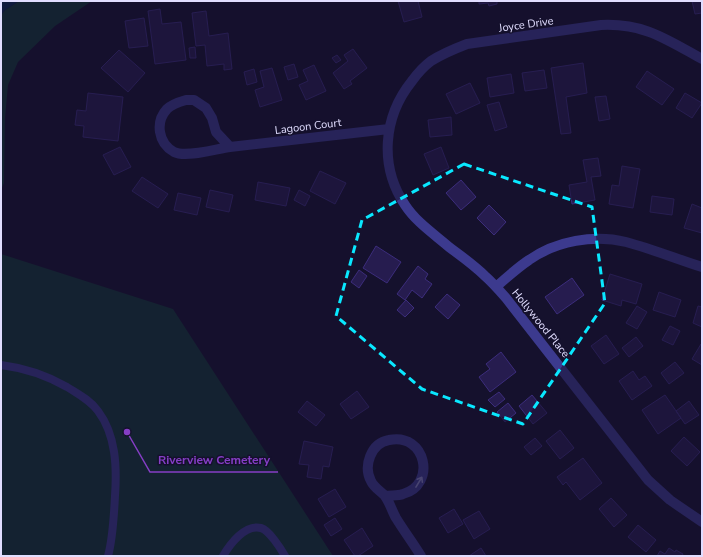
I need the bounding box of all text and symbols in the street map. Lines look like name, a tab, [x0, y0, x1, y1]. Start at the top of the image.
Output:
street label: Joyce Drive	[497, 13, 554, 36]
street label: Lagoon Court	[274, 115, 342, 138]
street label: Hollywood Place	[508, 286, 573, 361]
callout: Riverview Cemetery	[150, 448, 278, 472]
text: Riverview Cemetery	[158, 452, 271, 468]
one-way arrow	[414, 476, 423, 487]

